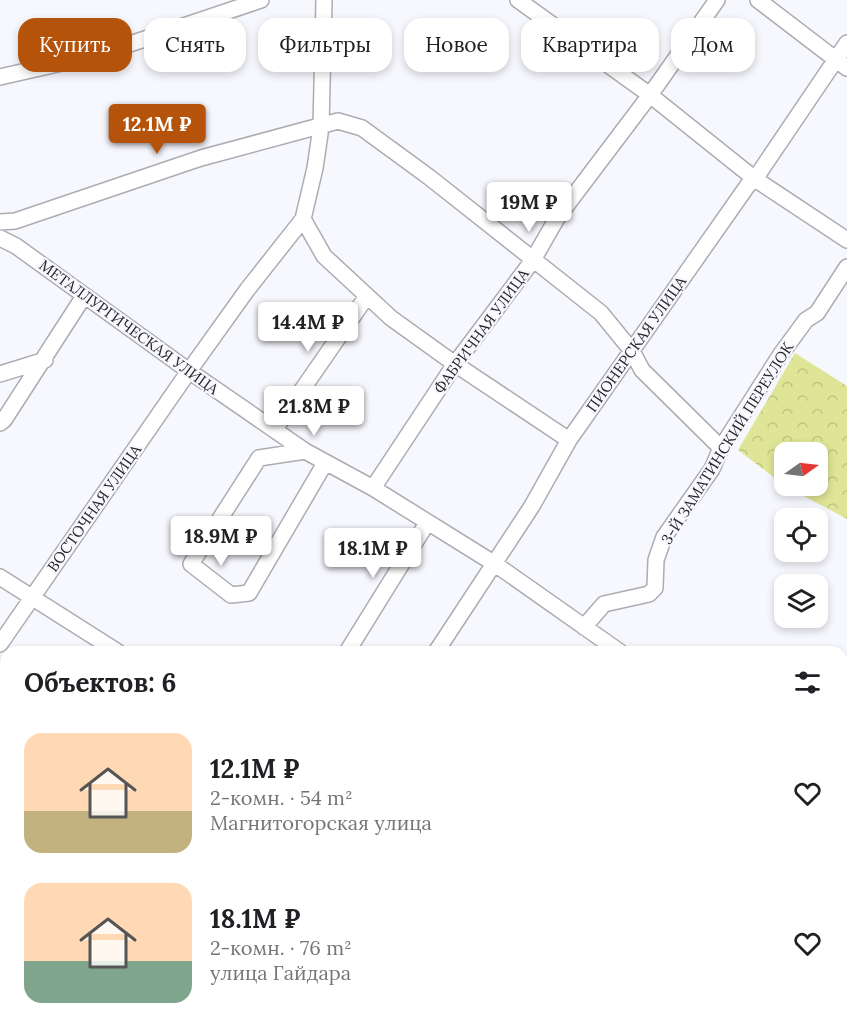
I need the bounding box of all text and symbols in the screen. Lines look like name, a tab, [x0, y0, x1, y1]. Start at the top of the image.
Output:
chip: Купить	[18, 18, 132, 72]
chip: Снять	[144, 18, 246, 72]
chip: Фильтры	[258, 18, 392, 72]
chip: Новое	[404, 18, 509, 72]
chip: Квартира	[521, 18, 659, 72]
chip: Дом	[671, 18, 755, 72]
pin: 12.1M ₽	[102, 104, 212, 155]
text: 12.1M ₽	[123, 111, 191, 136]
pin: 19M ₽	[487, 182, 571, 233]
text: 19M ₽	[501, 189, 557, 214]
street label: МЕТАЛЛУРГИЧЕСКАЯ УЛИЦА	[36, 255, 223, 399]
street label: ФАБРИЧНАЯ УЛИЦА	[429, 264, 533, 397]
street label: ПИОНЕРСКАЯ УЛИЦА	[582, 272, 690, 416]
pin: 14.4M ₽	[253, 302, 363, 353]
text: 14.4M ₽	[272, 309, 344, 334]
street label: 3-Й ЗАМАТИНСКИЙ ПЕРЕУЛОК	[657, 338, 798, 548]
pin: 21.8M ₽	[259, 386, 369, 437]
text: 21.8M ₽	[278, 393, 350, 418]
street label: ВОСТОЧНАЯ УЛИЦА	[43, 440, 145, 575]
north arrow	[774, 442, 828, 496]
map controls	[774, 442, 828, 628]
button: locate	[774, 508, 828, 562]
pin: 18.9M ₽	[166, 516, 276, 567]
text: 18.9M ₽	[185, 523, 257, 548]
pin: 18.1M ₽	[318, 528, 428, 579]
text: 18.1M ₽	[338, 535, 408, 560]
button: layers	[774, 574, 828, 628]
text: Объектов: 6	[24, 666, 177, 699]
icon: filters	[791, 666, 824, 699]
text: 12.1M ₽	[210, 752, 299, 785]
icon: home	[72, 757, 144, 829]
icon: heart	[791, 777, 824, 810]
text: 2-комн. · 54 m²	[210, 785, 353, 810]
text: Магнитогорская улица	[210, 810, 432, 835]
text: 18.1M ₽	[210, 902, 300, 935]
icon: home	[72, 907, 144, 979]
icon: heart	[791, 927, 824, 960]
text: 2-комн. · 76 m²	[210, 935, 352, 960]
text: улица Гайдара	[210, 960, 351, 985]

